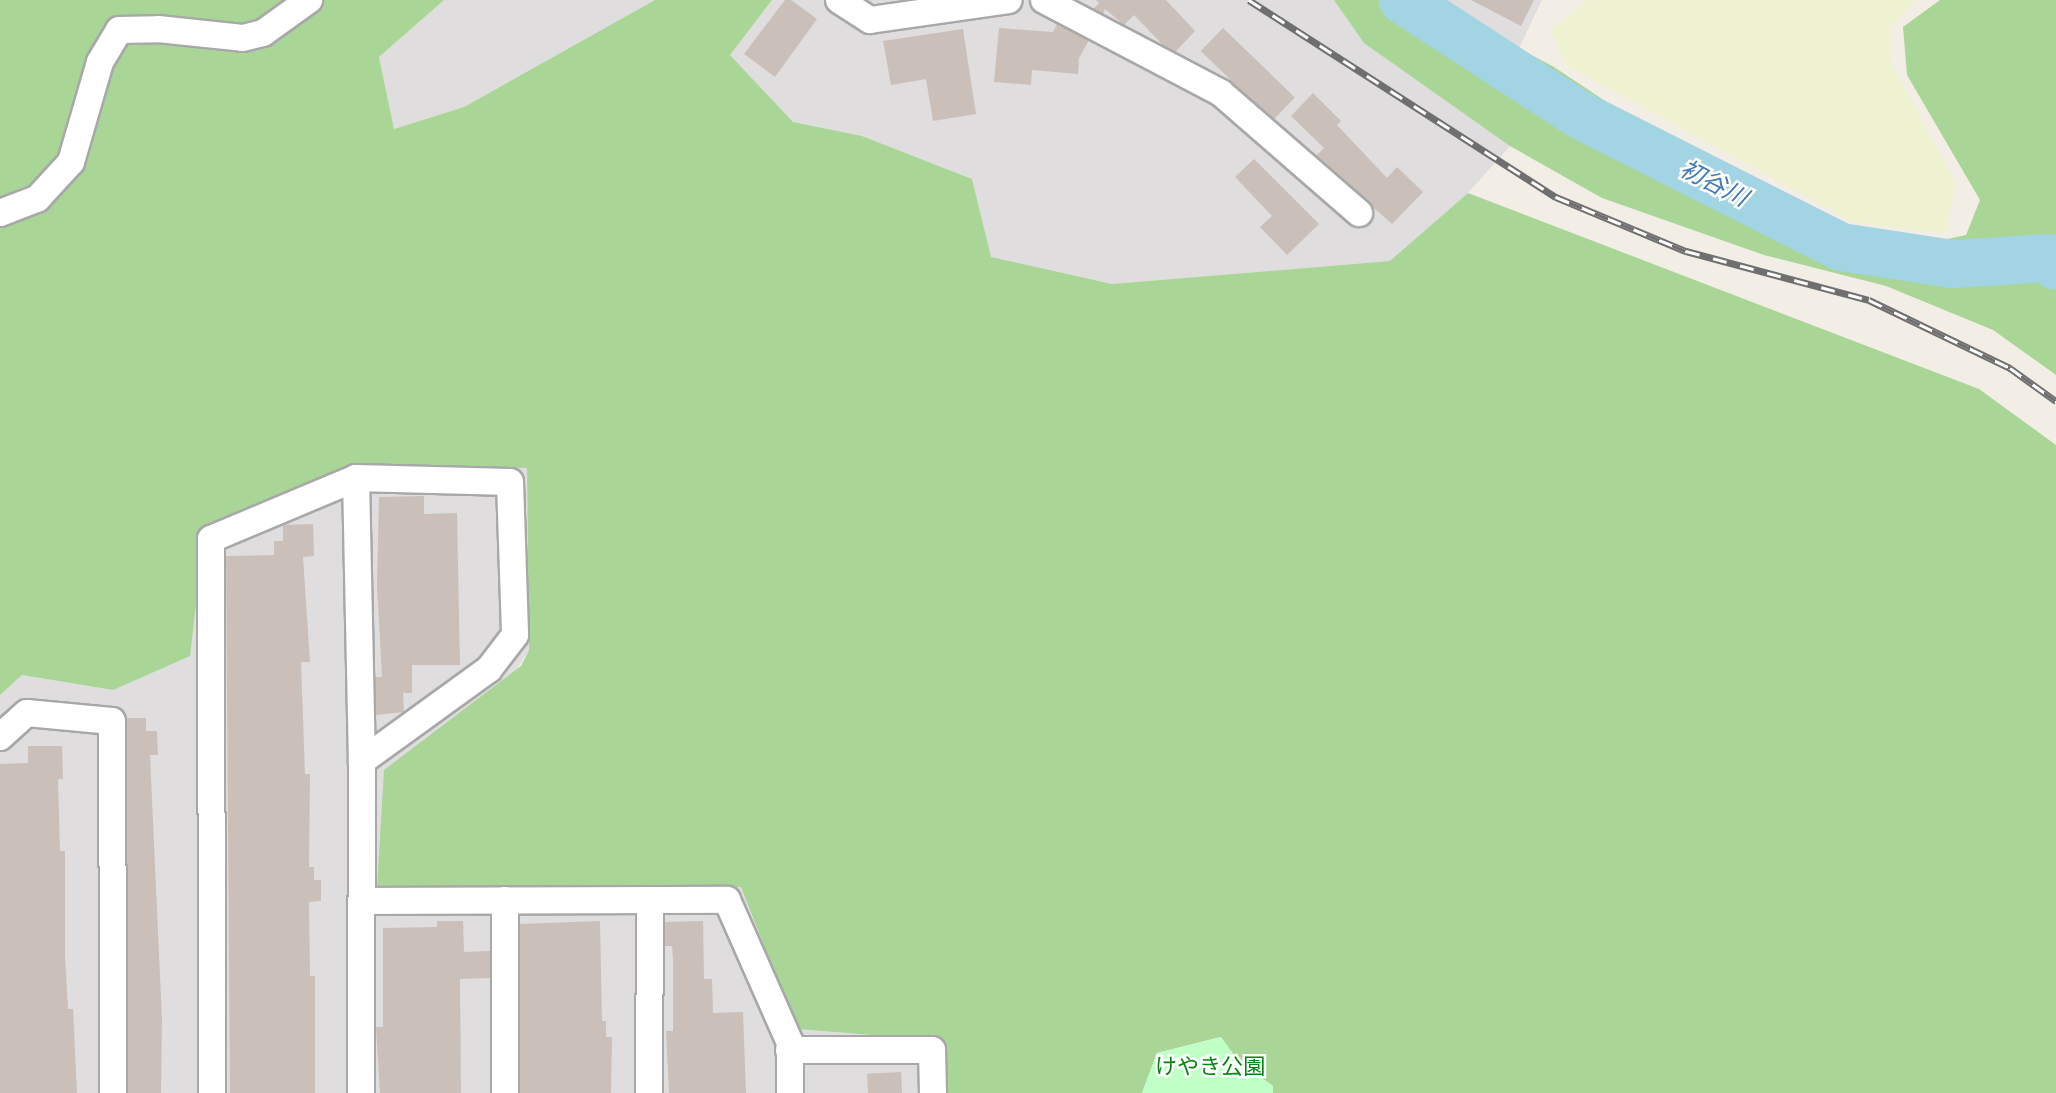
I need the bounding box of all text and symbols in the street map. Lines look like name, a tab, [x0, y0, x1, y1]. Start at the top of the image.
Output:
water label: 初谷川	[1675, 154, 1753, 212]
park label: けやき公園	[1155, 1054, 1265, 1080]

